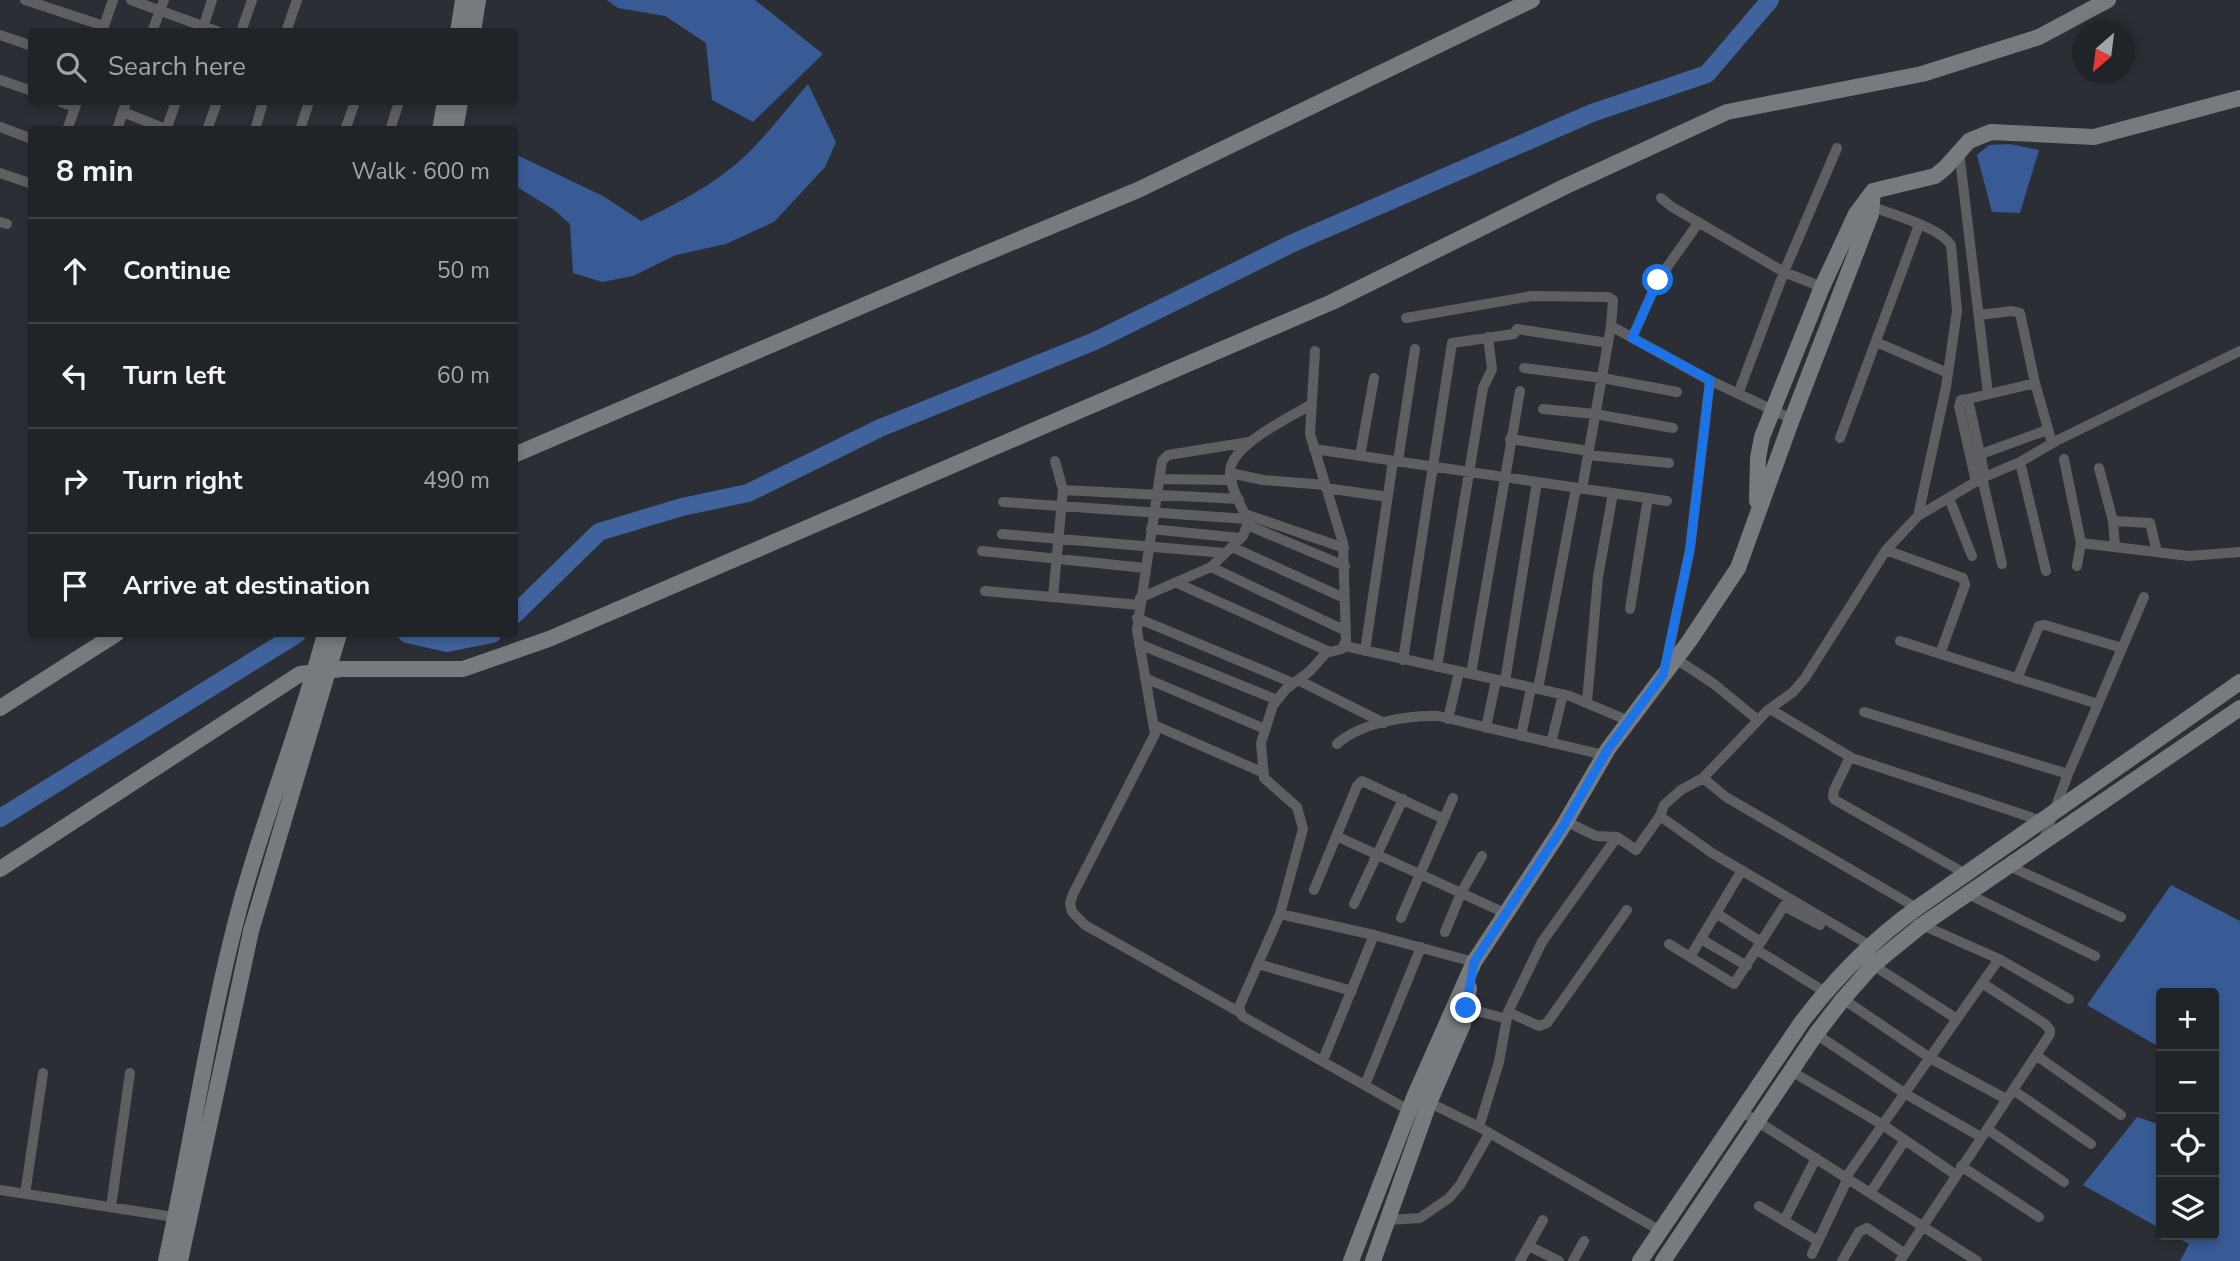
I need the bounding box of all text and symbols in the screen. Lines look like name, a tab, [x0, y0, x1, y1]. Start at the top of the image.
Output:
north arrow	[2072, 21, 2135, 84]
search box	[28, 28, 518, 105]
icon: search	[52, 48, 90, 86]
text: Search here	[108, 49, 246, 84]
text: 8 min	[56, 151, 134, 192]
text: Walk · 600 m	[351, 156, 490, 187]
icon: ahead	[56, 252, 94, 290]
text: Continue	[123, 253, 231, 288]
text: 50 m	[437, 255, 490, 286]
route start	[1642, 264, 1673, 295]
icon: left	[56, 357, 94, 395]
text: Turn left	[123, 358, 226, 393]
text: 60 m	[437, 360, 490, 391]
icon: right	[56, 462, 94, 500]
text: Turn right	[123, 463, 242, 498]
text: 490 m	[423, 465, 490, 496]
icon: arrive	[56, 567, 94, 605]
text: Arrive at destination	[123, 568, 370, 603]
map controls	[2156, 988, 2219, 1240]
button: +	[2156, 988, 2219, 1051]
route end	[1450, 992, 1481, 1023]
button: −	[2156, 1051, 2219, 1114]
button: locate	[2156, 1114, 2219, 1177]
button: layers	[2156, 1177, 2219, 1240]

